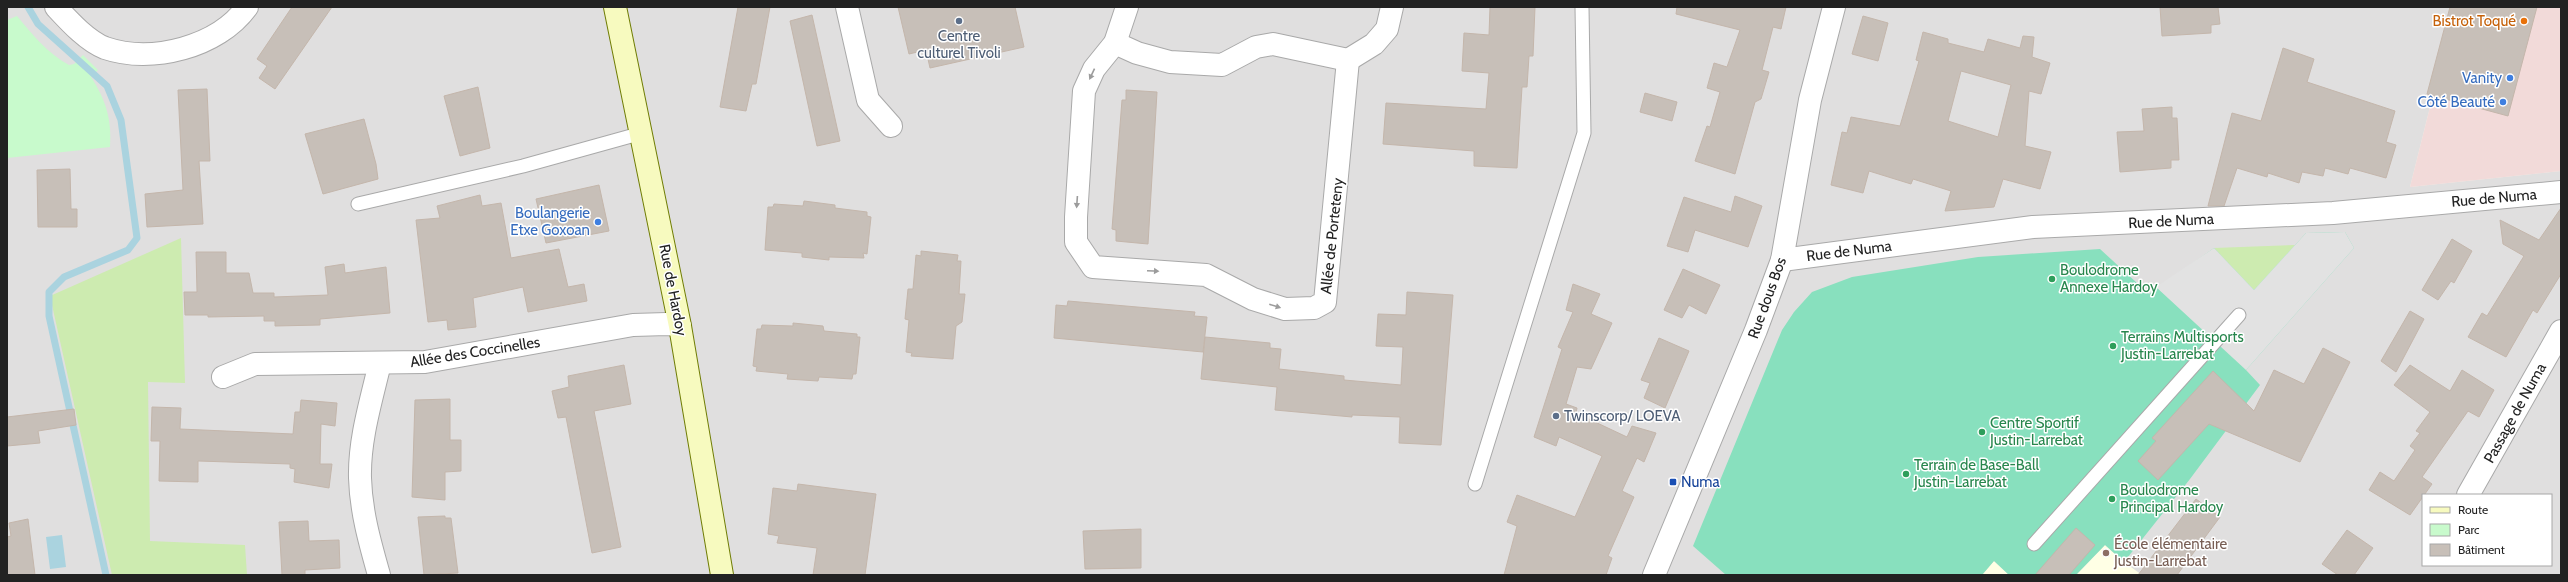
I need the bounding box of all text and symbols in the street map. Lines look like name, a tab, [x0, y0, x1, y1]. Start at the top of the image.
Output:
place label: Bistrot Toqué	[2433, 12, 2516, 30]
marker: Centre culturel Tivoli	[954, 16, 964, 26]
marker: Bistrot Toqué	[2519, 16, 2529, 26]
place label: Centre culturel Tivoli	[917, 27, 1001, 62]
one-way arrow	[1089, 68, 1095, 80]
place label: Vanity	[2462, 69, 2502, 87]
marker: Vanity	[2505, 73, 2515, 83]
place label: Côté Beauté	[2417, 93, 2495, 111]
marker: Côté Beauté	[2498, 97, 2508, 107]
street label: Allée de Porteteny	[1317, 177, 1347, 295]
street label: Rue de Numa	[2450, 185, 2538, 211]
one-way arrow	[1073, 196, 1080, 208]
place label: Boulangerie Etxe Goxoan	[510, 204, 590, 239]
street label: Rue de Numa	[2128, 210, 2215, 232]
marker: Boulangerie Etxe Goxoan	[593, 217, 603, 227]
street label: Rue de Numa	[1805, 237, 1893, 265]
street label: Rue de Hardoy	[655, 242, 691, 338]
street label: Rue dous Bos	[1744, 255, 1790, 341]
place label: Boulodrome Annexe Hardoy	[2060, 261, 2158, 296]
one-way arrow	[1147, 267, 1159, 274]
marker: Boulodrome Annexe Hardoy	[2047, 274, 2057, 284]
one-way arrow	[1270, 303, 1282, 309]
place label: Terrains Multisports Justin-Larrebat	[2120, 328, 2244, 363]
street label: Allée des Coccinelles	[409, 333, 541, 371]
marker: Terrains Multisports Justin-Larrebat	[2108, 341, 2118, 351]
street label: Passage de Numa	[2480, 359, 2550, 466]
place label: Twinscorp/ LOEVA	[1564, 407, 1681, 425]
marker: Twinscorp/ LOEVA	[1551, 411, 1561, 421]
place label: Centre Sportif Justin-Larrebat	[1989, 414, 2083, 449]
marker: Centre Sportif Justin-Larrebat	[1977, 427, 1987, 437]
place label: Terrain de Base-Ball Justin-Larrebat	[1913, 456, 2039, 491]
marker: Terrain de Base-Ball Justin-Larrebat	[1901, 469, 1911, 479]
place label: Numa	[1681, 473, 1720, 491]
marker: Numa	[1668, 477, 1678, 487]
place label: Boulodrome Principal Hardoy	[2120, 481, 2224, 516]
marker: Boulodrome Principal Hardoy	[2107, 494, 2117, 504]
legend	[2422, 494, 2552, 566]
text: Route	[2458, 502, 2488, 517]
text: Parc	[2458, 522, 2480, 537]
place label: École élémentaire Justin-Larrebat	[2113, 534, 2227, 570]
text: Bâtiment	[2458, 542, 2505, 557]
marker: École élémentaire Justin-Larrebat	[2101, 548, 2111, 558]

